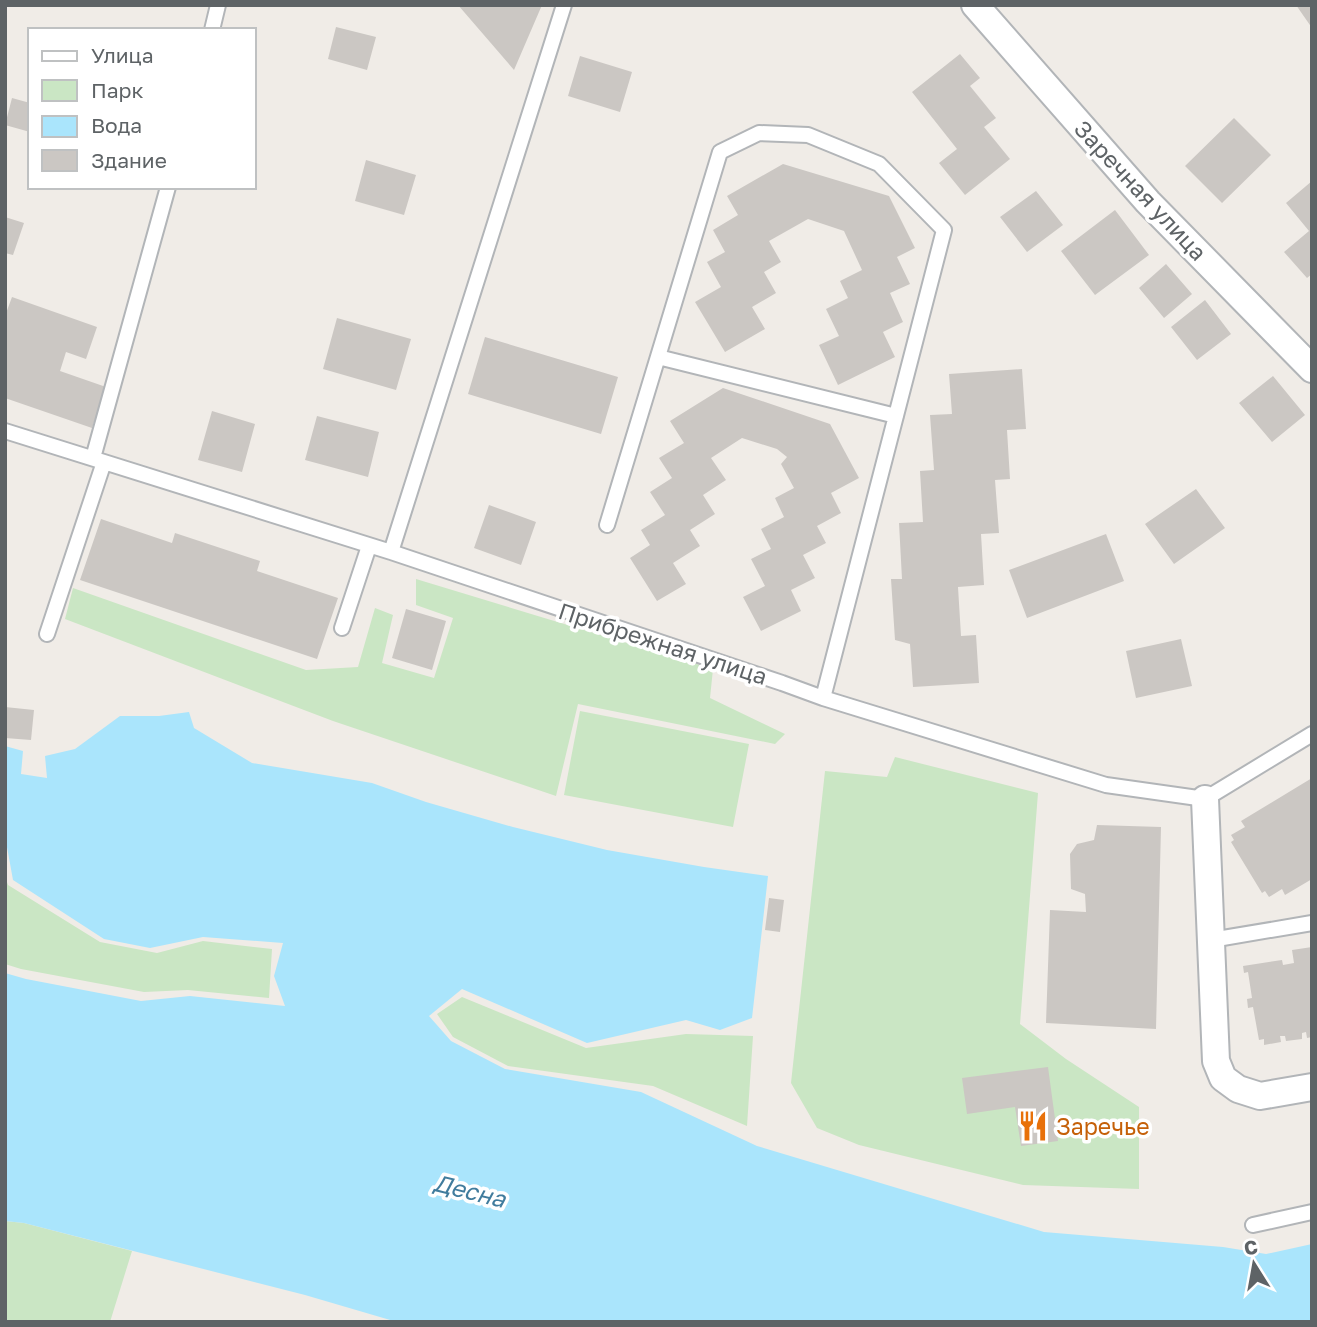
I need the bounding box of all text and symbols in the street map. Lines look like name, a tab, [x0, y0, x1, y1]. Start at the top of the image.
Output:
legend	[28, 28, 256, 189]
text: Улица	[91, 42, 154, 68]
text: Парк	[91, 77, 144, 103]
text: Вода	[91, 112, 142, 138]
street label: Заречная улица	[1069, 114, 1213, 266]
text: Здание	[91, 147, 167, 173]
street label: Прибрежная улица	[555, 596, 771, 690]
restaurant icon: Заречье	[1016, 1109, 1050, 1143]
place label: Заречье	[1056, 1112, 1150, 1140]
water label: Десна	[430, 1167, 510, 1213]
north arrow	[1219, 1229, 1289, 1299]
text: С	[1242, 1234, 1259, 1259]

